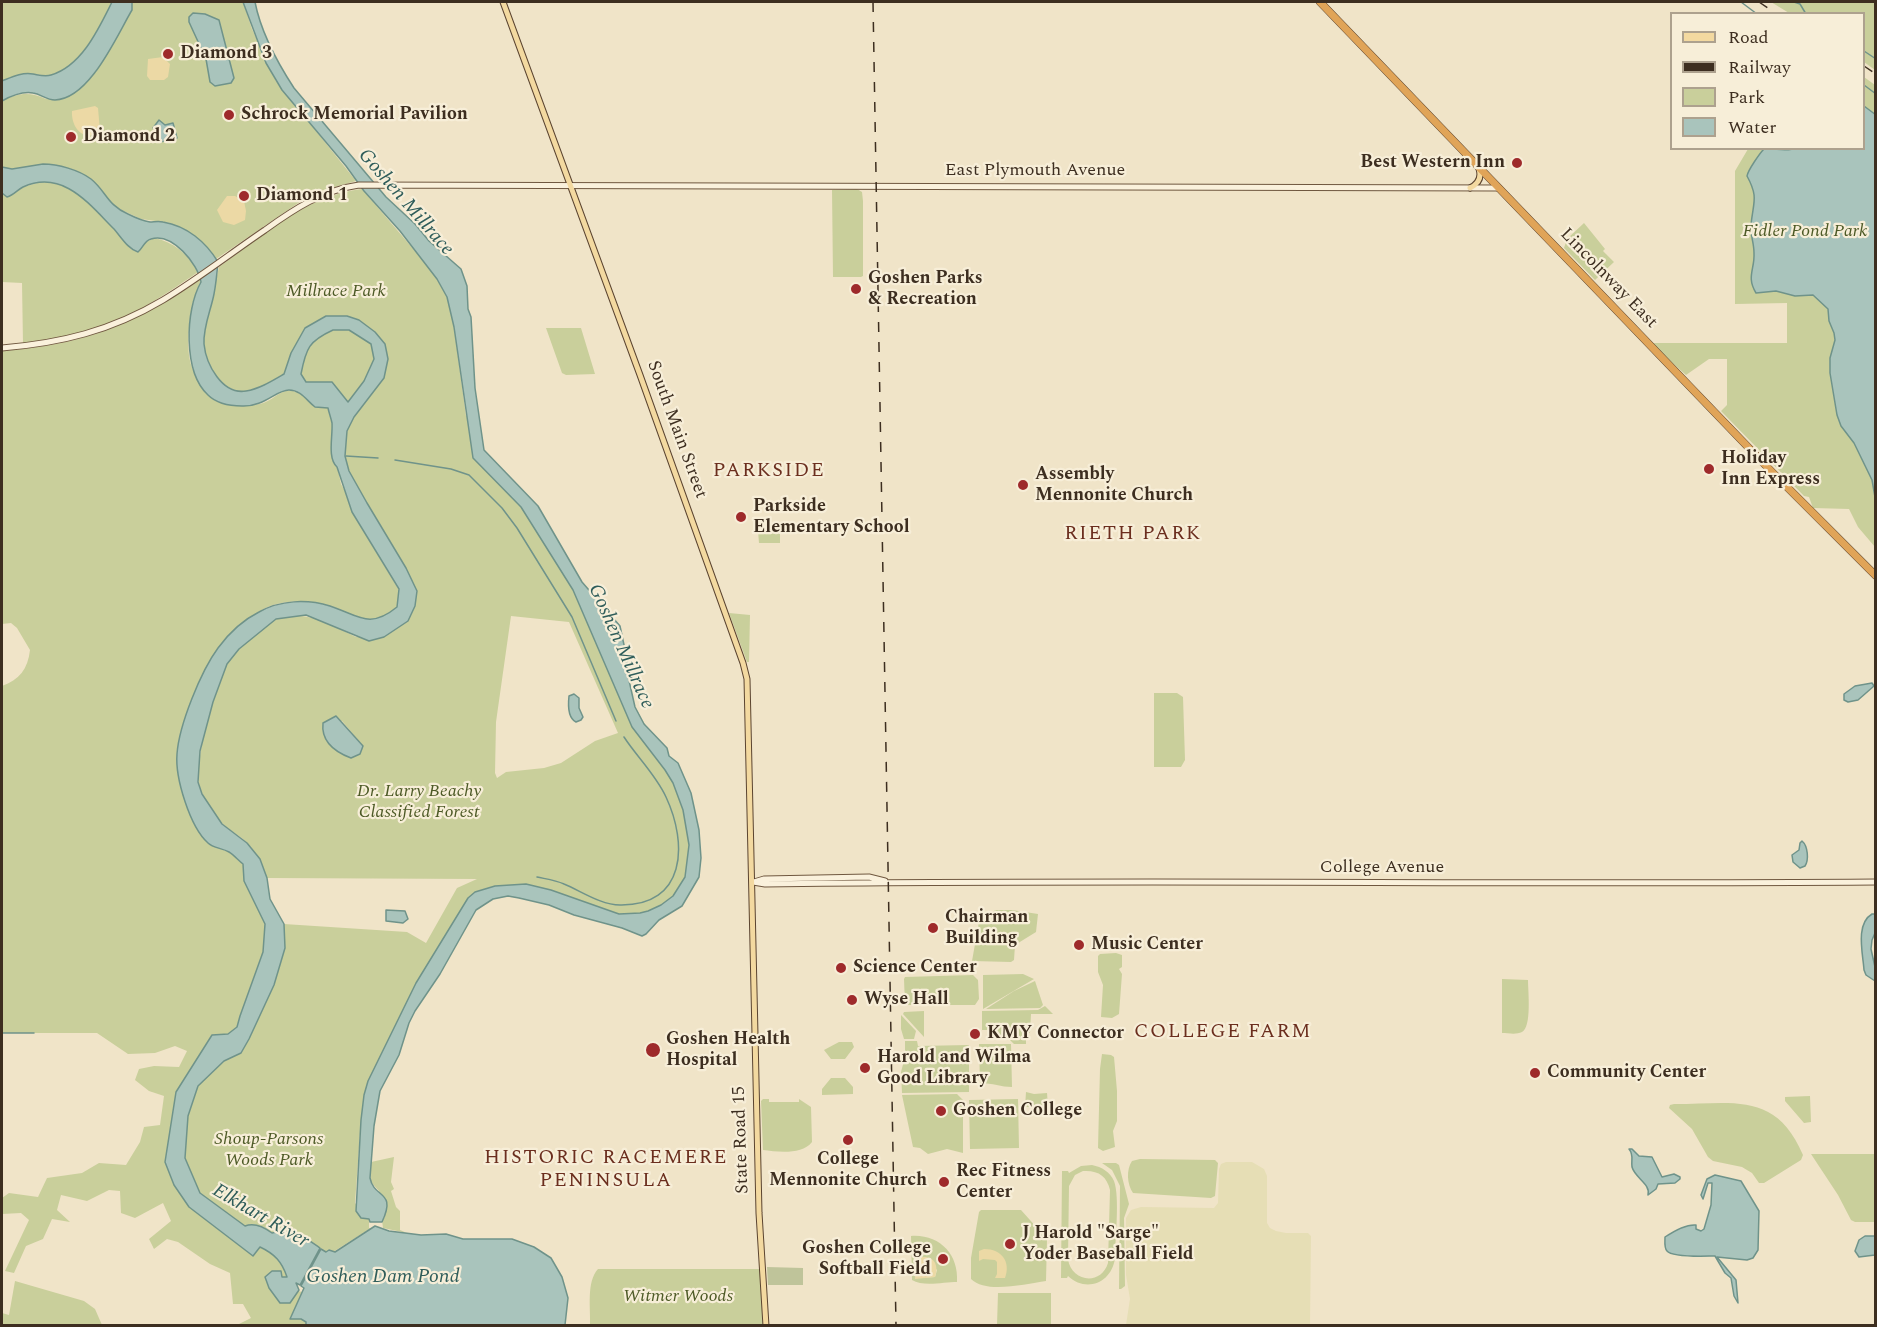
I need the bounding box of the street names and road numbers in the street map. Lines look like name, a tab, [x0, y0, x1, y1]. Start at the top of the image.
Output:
street label: East Plymouth Avenue	[945, 160, 1125, 182]
street label: Lincolnway East	[1555, 224, 1661, 334]
street label: South Main Street	[641, 358, 711, 502]
street label: College Avenue	[1320, 857, 1444, 879]
street label: State Road 15	[729, 1086, 755, 1194]

